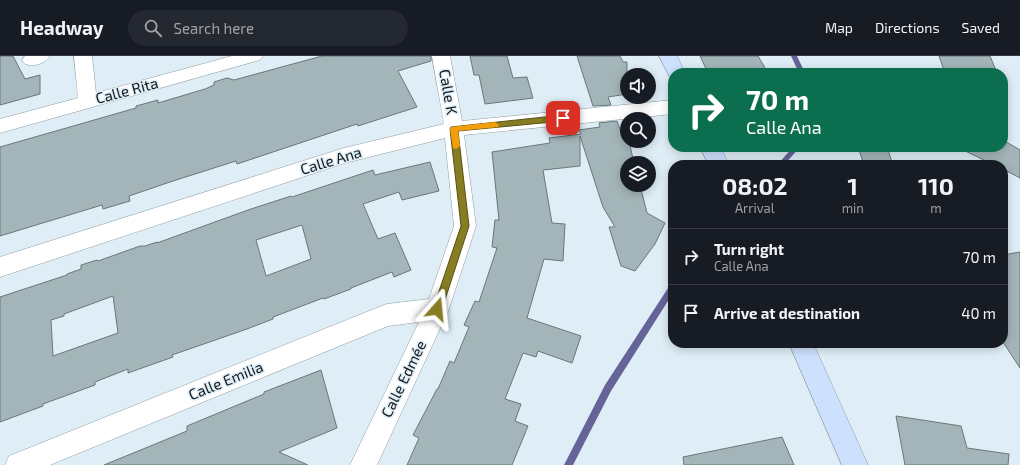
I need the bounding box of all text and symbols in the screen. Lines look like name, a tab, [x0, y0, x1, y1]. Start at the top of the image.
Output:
search box	[128, 10, 408, 46]
text: Headway	[20, 16, 104, 39]
icon: search	[142, 17, 164, 39]
text: Search here	[174, 19, 254, 37]
text: Map	[825, 19, 853, 36]
text: Directions	[875, 19, 940, 36]
text: Saved	[962, 19, 1000, 36]
street label: Calle K	[436, 68, 462, 116]
map controls	[620, 68, 656, 192]
button: sound	[620, 68, 656, 104]
street label: Calle Rita	[93, 73, 160, 107]
text: 70 m	[746, 82, 809, 116]
icon: right	[680, 84, 732, 136]
pin	[546, 101, 580, 135]
icon: arrive	[552, 107, 574, 129]
button: search	[620, 112, 656, 148]
text: Calle Ana	[746, 116, 822, 138]
street label: Calle Ana	[298, 142, 363, 178]
button: layers	[620, 156, 656, 192]
text: 08:02	[722, 171, 788, 200]
text: 1	[848, 171, 858, 200]
text: 110	[918, 171, 954, 200]
text: Arrival	[735, 200, 775, 216]
text: min	[842, 200, 864, 216]
text: m	[930, 200, 942, 216]
text: Turn right	[714, 240, 784, 258]
icon: right	[680, 246, 702, 268]
text: 70 m	[963, 248, 996, 266]
text: Calle Ana	[714, 258, 769, 274]
position arrow	[416, 288, 458, 330]
icon: arrive	[680, 302, 702, 324]
text: Arrive at destination	[714, 304, 860, 322]
text: 40 m	[961, 304, 996, 322]
street label: Calle Edmée	[377, 337, 429, 420]
street label: Calle Emilia	[186, 357, 266, 403]

